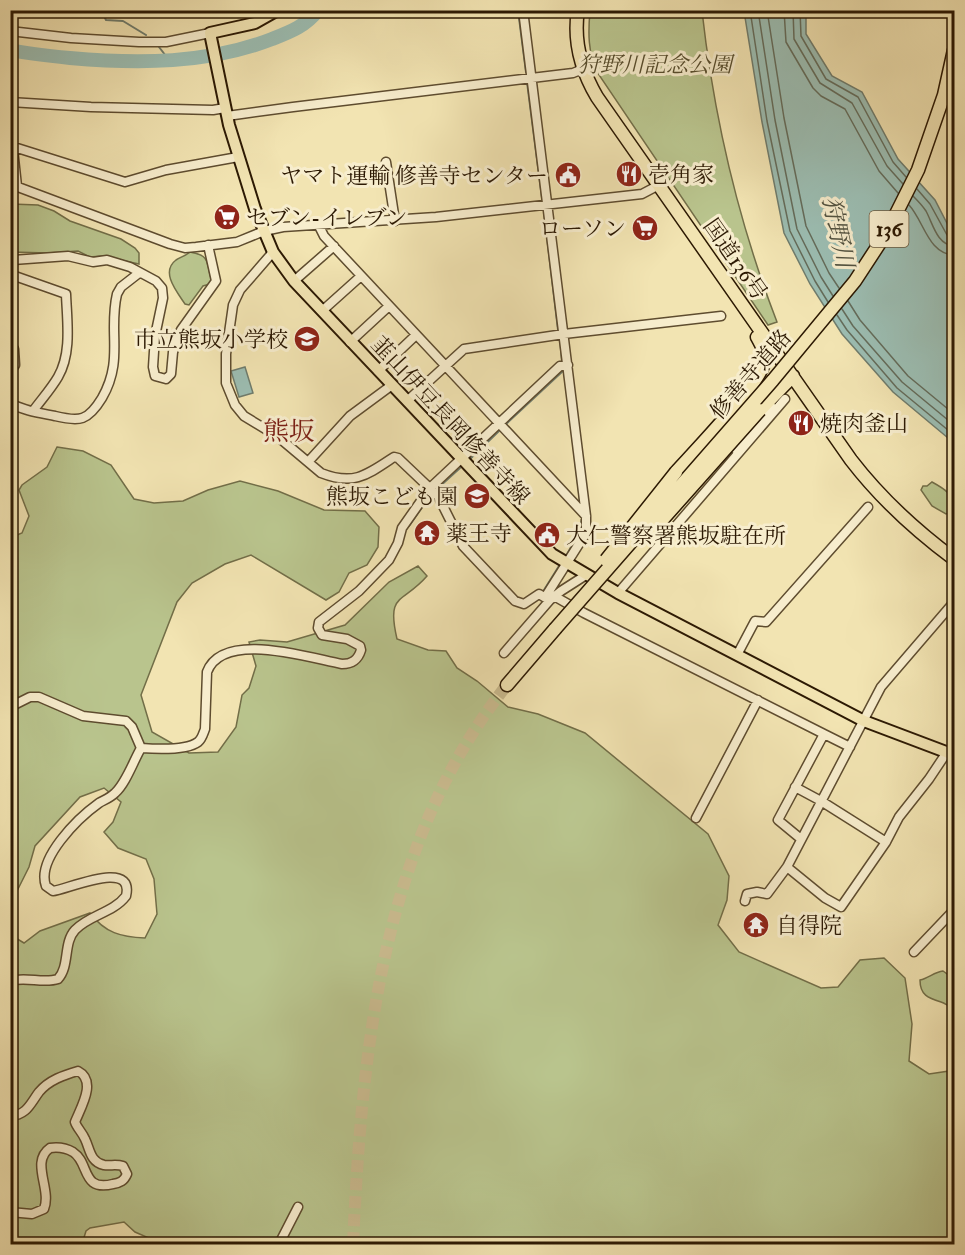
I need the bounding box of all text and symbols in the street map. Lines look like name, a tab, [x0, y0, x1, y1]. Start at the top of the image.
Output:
park label: 狩野川記念公園	[578, 51, 735, 79]
restaurant icon: 壱角家	[614, 159, 644, 189]
public building icon: ヤマト運輸 修善寺センター	[553, 160, 583, 190]
place label: 壱角家	[648, 161, 714, 189]
place label: ヤマト運輸 修善寺センター	[280, 162, 548, 190]
water label: 狩野川	[815, 194, 861, 273]
supermarket icon: セブン-イレブン	[212, 202, 242, 232]
place label: セブン-イレブン	[246, 204, 408, 232]
road number: 136	[870, 211, 908, 247]
supermarket icon: ローソン	[630, 213, 660, 243]
street label: 国道136号	[697, 213, 773, 306]
place label: ローソン	[539, 215, 626, 243]
school or university icon: 市立熊坂小学校	[292, 324, 322, 354]
street label: 修善寺道路	[704, 324, 797, 425]
place label: 市立熊坂小学校	[134, 326, 288, 354]
street label: 韮山伊豆長岡修善寺線	[365, 331, 536, 511]
restaurant icon: 焼肉釜山	[786, 408, 816, 438]
place label: 焼肉釜山	[820, 410, 908, 438]
district label: 熊坂	[263, 416, 315, 448]
school or university icon: 熊坂こども園	[462, 481, 492, 511]
place label: 熊坂こども園	[326, 483, 458, 511]
temple icon: 薬王寺	[412, 518, 442, 548]
place label: 薬王寺	[446, 520, 512, 548]
public building icon: 大仁警察署熊坂駐在所	[532, 520, 562, 550]
place label: 大仁警察署熊坂駐在所	[566, 522, 786, 550]
temple icon: 自得院	[741, 910, 771, 940]
place label: 自得院	[776, 912, 842, 940]

